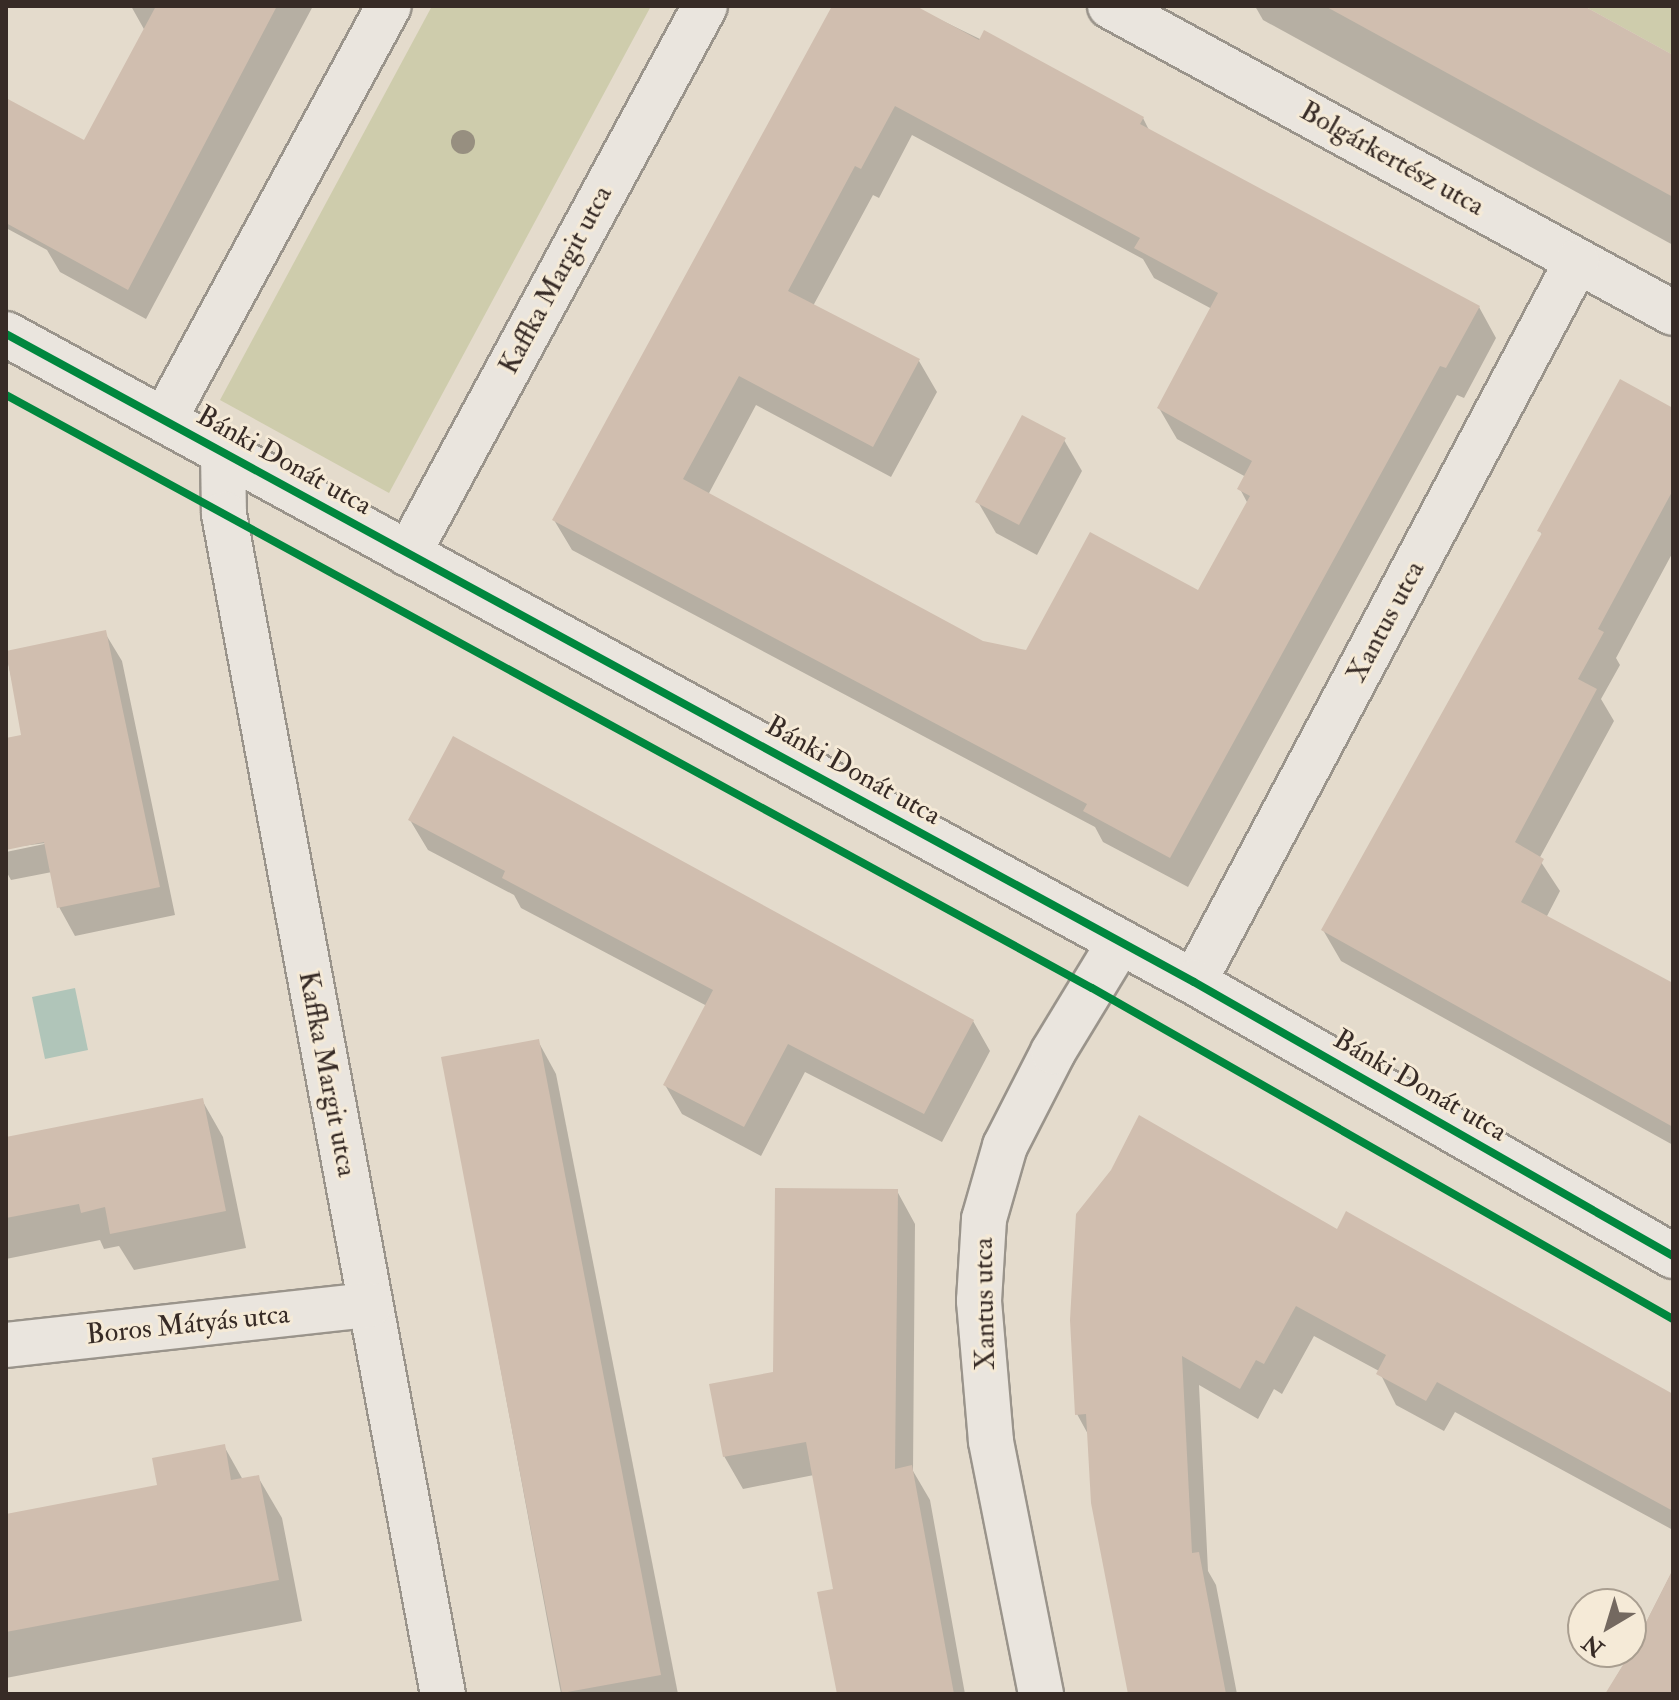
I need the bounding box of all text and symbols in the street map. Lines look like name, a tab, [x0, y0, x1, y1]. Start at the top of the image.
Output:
street label: Bolgárkertész utca	[1294, 94, 1490, 224]
street label: Kaffka Margit utca	[492, 180, 620, 380]
street label: Bánki Donát utca	[191, 399, 377, 523]
street label: Xantus utca	[1340, 556, 1432, 688]
street label: Bánki Donát utca	[760, 709, 946, 833]
street label: Kaffka Margit utca	[291, 968, 363, 1180]
street label: Bánki Donát utca	[1327, 1023, 1513, 1149]
street label: Xantus utca	[967, 1237, 1003, 1371]
street label: Boros Mátyás utca	[85, 1298, 291, 1352]
north arrow	[1567, 1588, 1647, 1668]
text: N	[1577, 1628, 1610, 1662]

